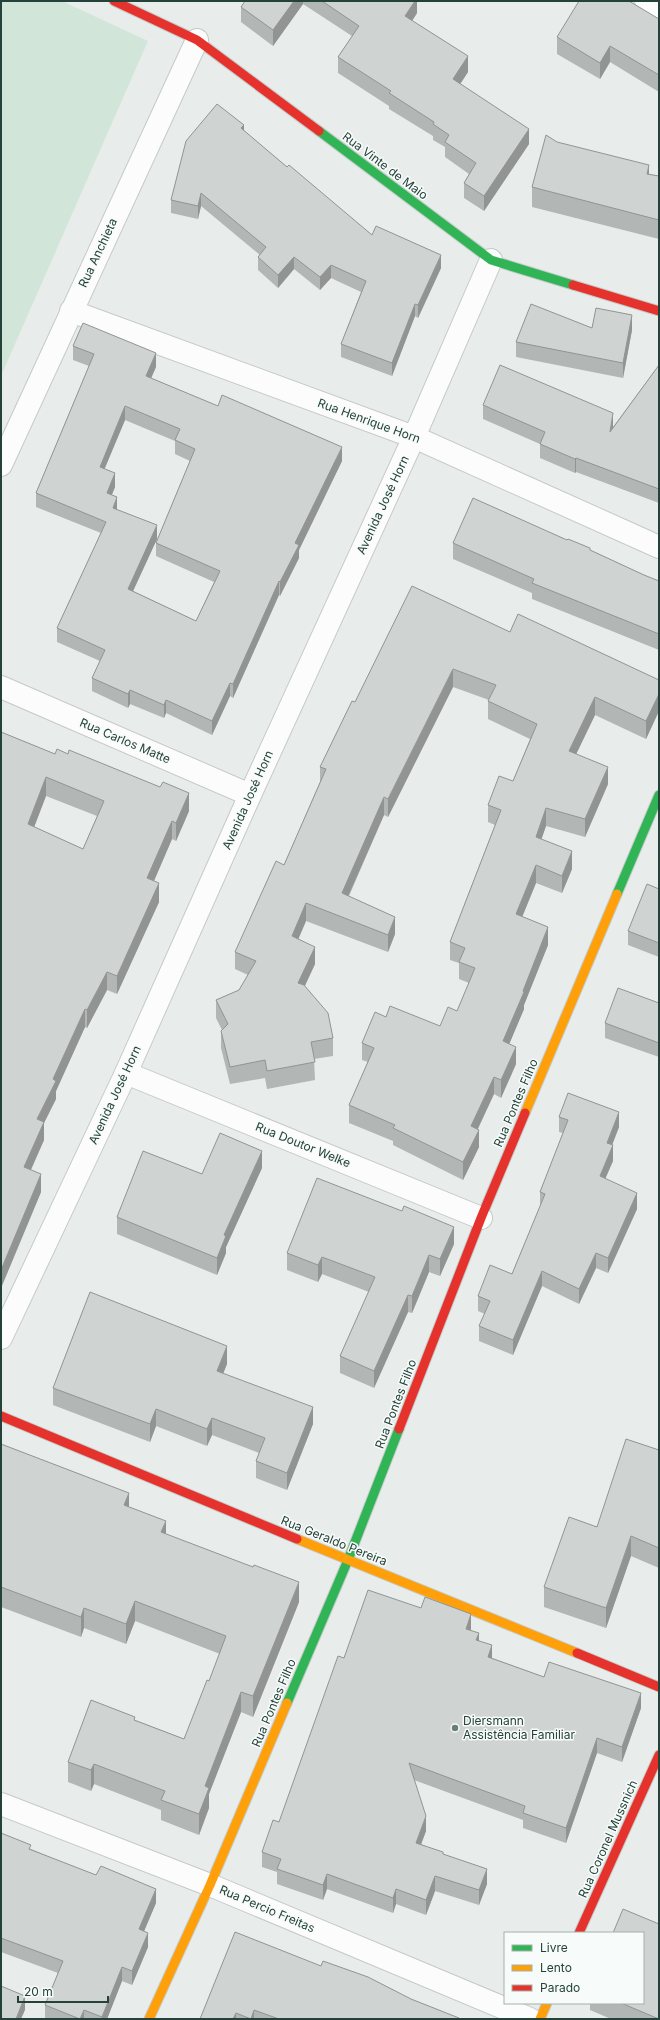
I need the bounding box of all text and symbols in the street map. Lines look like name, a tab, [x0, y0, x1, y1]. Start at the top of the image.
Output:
street label: Rua Vinte de Maio	[340, 129, 431, 203]
street label: Rua Anchieta	[75, 216, 120, 290]
street label: Rua Henrique Horn	[316, 395, 423, 446]
street label: Avenida José Horn	[353, 453, 412, 556]
street label: Rua Carlos Matte	[78, 715, 173, 766]
street label: Avenida José Horn	[219, 748, 276, 852]
street label: Avenida José Horn	[85, 1043, 144, 1146]
street label: Rua Pontes Filho	[490, 1056, 541, 1149]
street label: Rua Doutor Welke	[253, 1119, 353, 1170]
street label: Rua Pontes Filho	[372, 1357, 419, 1451]
street label: Rua Geraldo Pereira	[279, 1512, 389, 1569]
street label: Rua Pontes Filho	[248, 1656, 299, 1749]
place label: Diersmann Assistência Familiar	[463, 1713, 575, 1742]
marker: Diersmann Assistência Familiar	[450, 1723, 460, 1733]
street label: Rua Coronel Mussnich	[575, 1778, 640, 1900]
street label: Rua Percio Freitas	[217, 1882, 317, 1935]
legend	[504, 1932, 644, 2004]
text: Livre	[540, 1940, 568, 1955]
text: Lento	[540, 1960, 572, 1975]
scale bar	[18, 1978, 108, 2004]
text: Parado	[540, 1980, 580, 1995]
text: 20 m	[24, 1984, 53, 1999]

